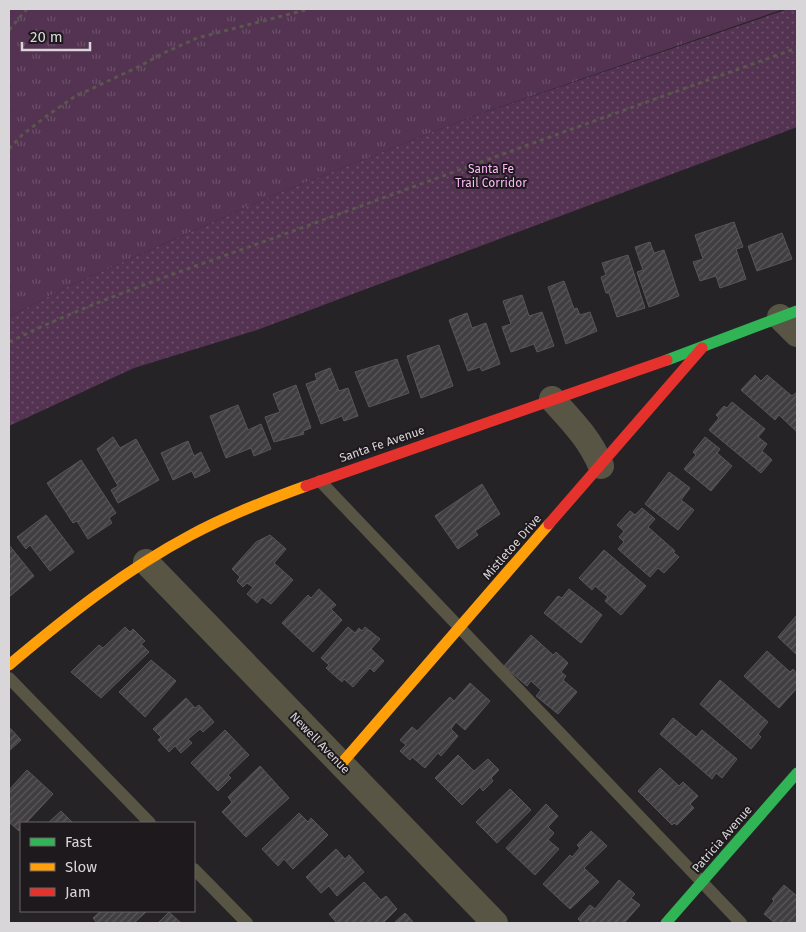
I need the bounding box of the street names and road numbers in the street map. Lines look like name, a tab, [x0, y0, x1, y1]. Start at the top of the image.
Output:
street label: Santa Fe Avenue	[338, 423, 426, 465]
street label: Mistletoe Drive	[480, 512, 544, 582]
street label: Newell Avenue	[287, 709, 353, 777]
street label: Patricia Avenue	[689, 803, 755, 875]

